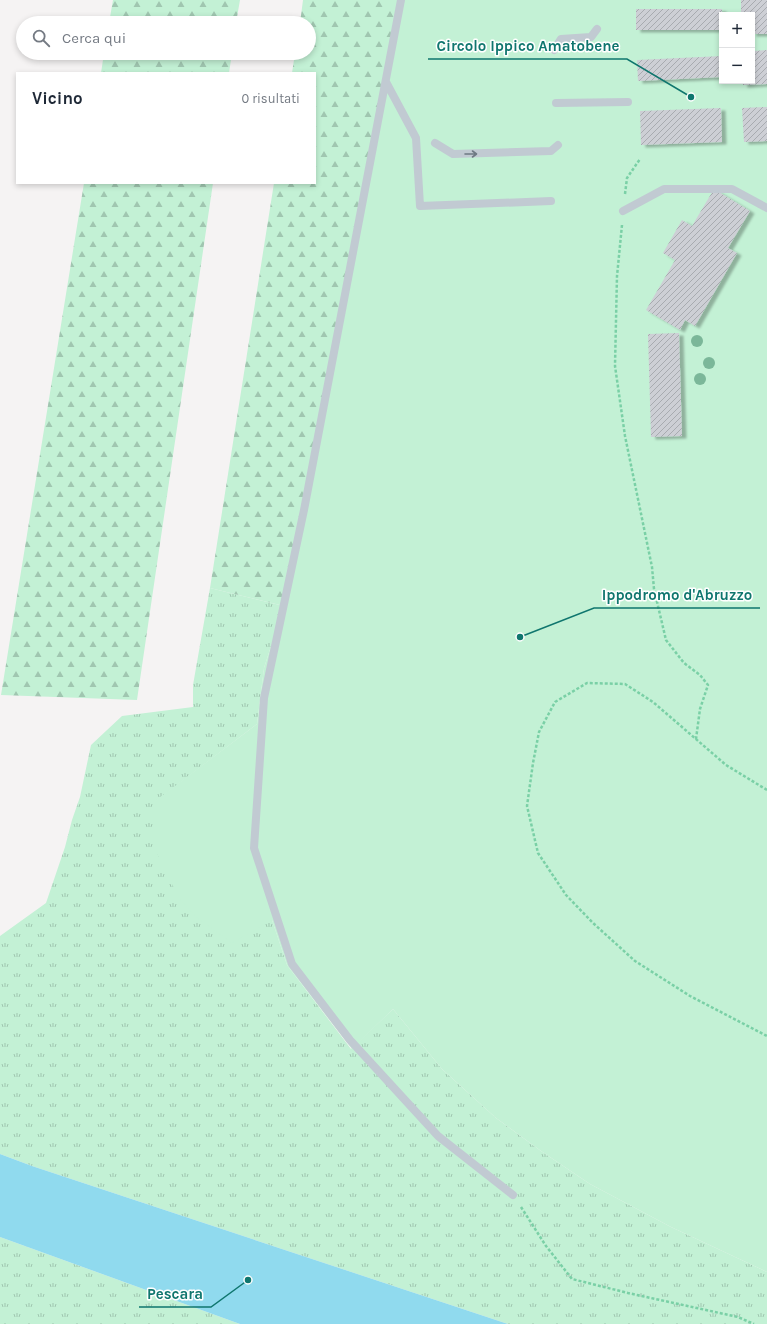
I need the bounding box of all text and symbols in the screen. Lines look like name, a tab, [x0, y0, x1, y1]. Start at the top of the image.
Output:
map controls	[719, 12, 755, 84]
button: +	[719, 12, 755, 48]
search box	[16, 16, 316, 60]
icon: search	[30, 27, 52, 49]
text: Cerca qui	[62, 29, 126, 47]
callout: Circolo Ippico Amatobene	[428, 32, 627, 59]
text: Circolo Ippico Amatobene	[437, 37, 619, 55]
button: −	[719, 48, 755, 84]
text: Vicino	[32, 88, 83, 108]
text: 0 risultati	[241, 91, 300, 106]
one-way arrow	[464, 150, 477, 158]
callout: Ippodromo d'Abruzzo	[594, 581, 760, 608]
text: Ippodromo d'Abruzzo	[602, 586, 752, 604]
callout: Pescara	[139, 1280, 211, 1307]
text: Pescara	[147, 1285, 203, 1303]

